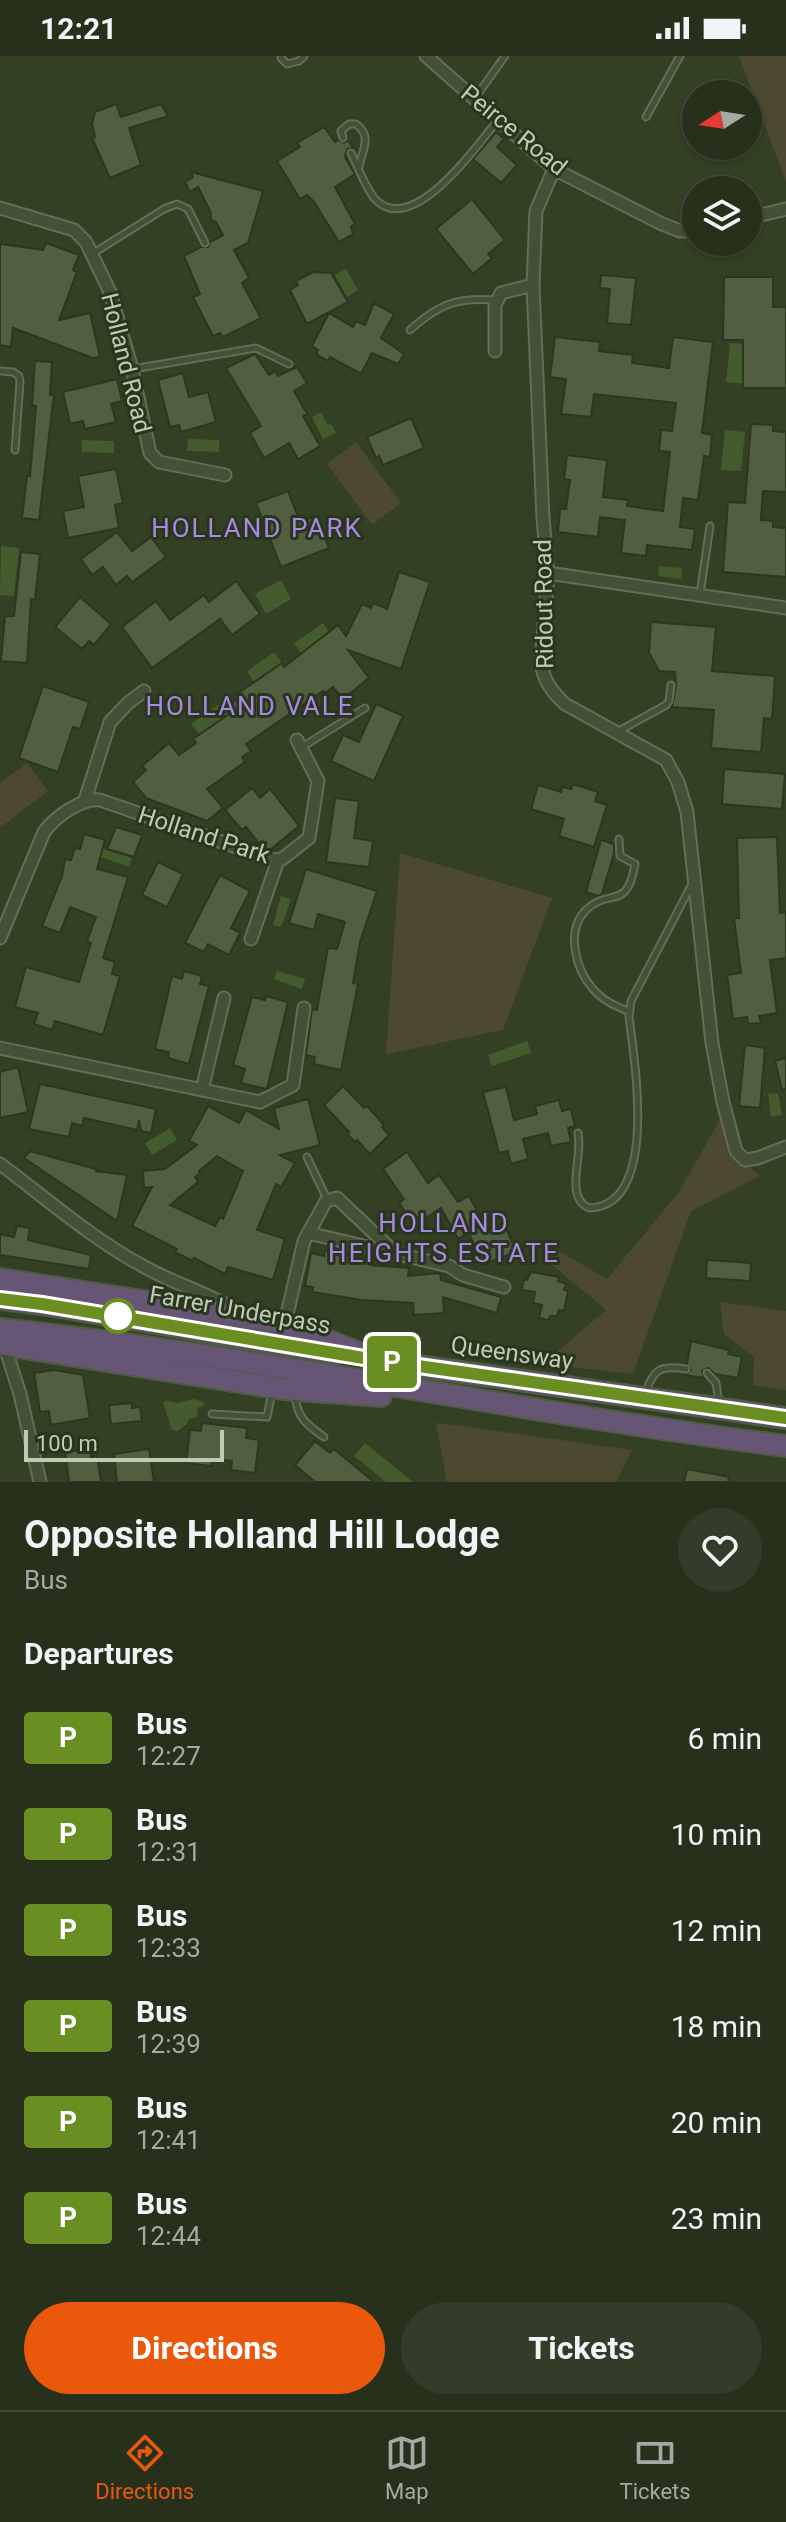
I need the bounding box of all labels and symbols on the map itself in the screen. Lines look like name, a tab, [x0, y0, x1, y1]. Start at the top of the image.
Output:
street label: Peirce Road	[456, 79, 572, 181]
north arrow	[682, 80, 762, 160]
street label: Holland Road	[95, 290, 157, 436]
district label: HOLLAND PARK	[151, 513, 363, 543]
street label: Ridout Road	[529, 539, 559, 669]
district label: HOLLAND VALE	[145, 691, 355, 721]
street label: Holland Park	[135, 801, 274, 870]
district label: HOLLAND HEIGHTS ESTATE	[328, 1208, 560, 1268]
street label: Farrer Underpass	[147, 1280, 333, 1340]
unlabelled marker	[101, 1299, 135, 1333]
street label: Queensway	[449, 1331, 576, 1376]
line badge: P	[366, 1336, 418, 1388]
scale bar	[24, 1426, 224, 1462]

